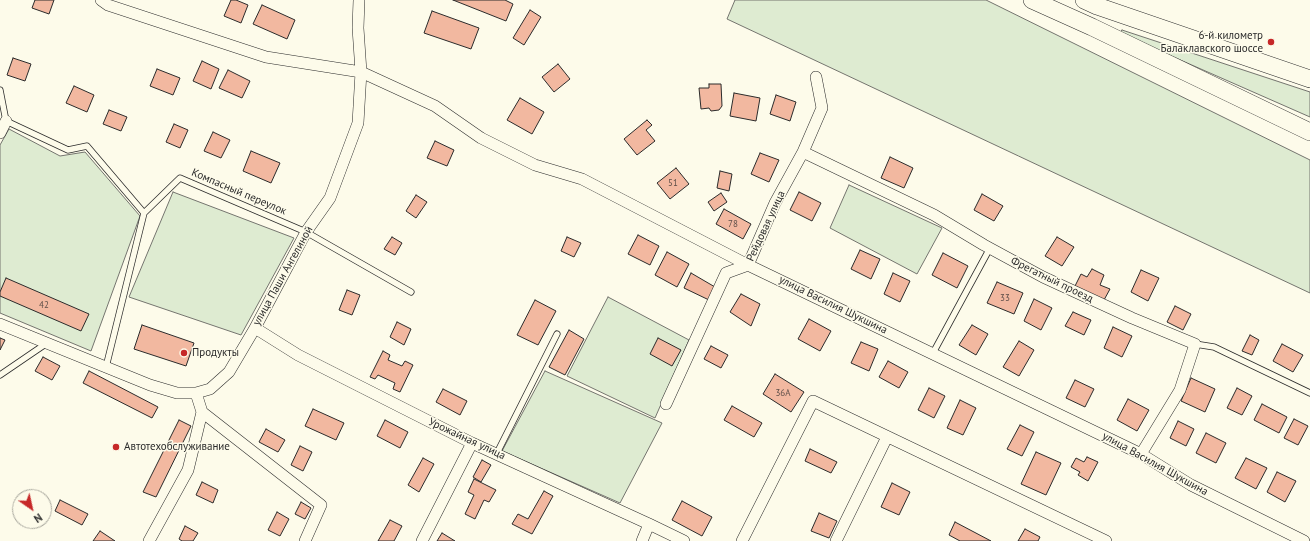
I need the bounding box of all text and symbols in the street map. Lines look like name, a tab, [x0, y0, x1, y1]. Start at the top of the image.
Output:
place label: 6-й километр Балаклавского шоccе	[1160, 29, 1263, 55]
marker: 6-й километр Балаклавского шоccе	[1266, 37, 1276, 47]
street label: Компасный переулок	[190, 166, 288, 218]
house number: 51	[668, 178, 678, 188]
street label: Рейдовая улица	[744, 189, 788, 263]
house number: 78	[728, 219, 738, 229]
street label: улица Паши Ангелиной	[250, 224, 316, 328]
street label: Фрегатный проезд	[1009, 254, 1095, 306]
street label: улица Василия Шукшина	[777, 273, 889, 337]
house number: 33	[1000, 293, 1010, 303]
house number: 42	[39, 300, 49, 310]
place label: Продукты	[192, 346, 239, 360]
marker: Продукты	[179, 348, 189, 358]
house number: 36А	[775, 388, 791, 398]
street label: Урожайная улица	[426, 415, 508, 463]
street label: улица Василия Шукшина	[1100, 429, 1210, 499]
place label: Автотехобслуживание	[124, 440, 230, 454]
marker: Автотехобслуживание	[111, 442, 121, 452]
north arrow	[12, 489, 52, 529]
text: N	[31, 510, 45, 526]

